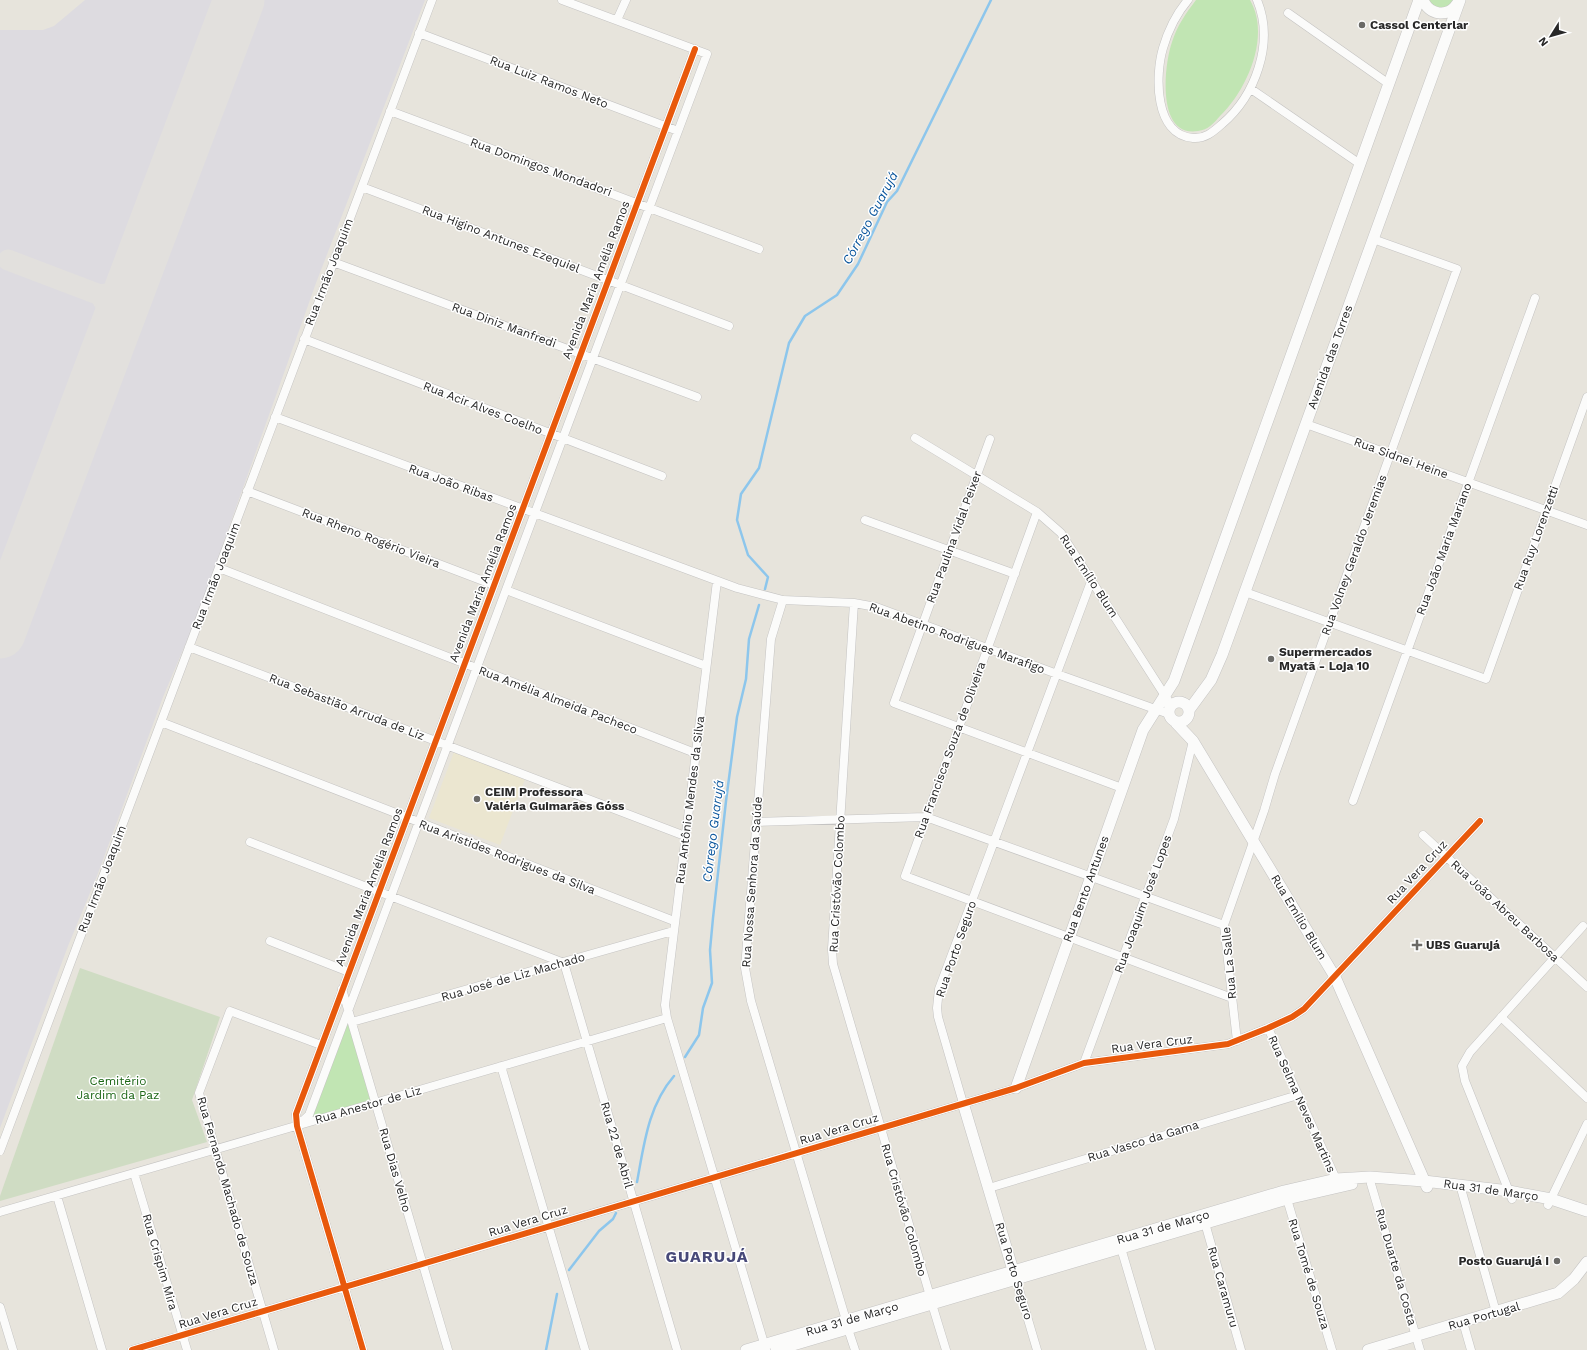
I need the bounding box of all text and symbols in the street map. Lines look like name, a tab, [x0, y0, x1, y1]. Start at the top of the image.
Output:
north arrow	[1531, 16, 1571, 56]
place label: Cassol Centerlar	[1370, 18, 1469, 32]
marker: Cassol Centerlar	[1357, 20, 1367, 30]
text: N	[1536, 35, 1551, 49]
street label: Rua Luiz Ramos Neto	[488, 53, 610, 111]
street label: Rua Domingos Mondadori	[468, 135, 614, 199]
water label: Córrego Guarujá	[839, 169, 901, 267]
street label: Avenida Maria Amélia Ramos	[559, 199, 633, 361]
street label: Rua Higino Antunes Ezequiel	[420, 202, 582, 276]
street label: Rua Irmão Joaquim	[302, 216, 356, 328]
street label: Rua Diniz Manfredi	[450, 300, 558, 350]
street label: Avenida das Torres	[1305, 303, 1355, 411]
street label: Rua Acir Alves Coelho	[421, 379, 545, 437]
street label: Rua Sidnei Heine	[1352, 434, 1450, 482]
street label: Rua João Ribas	[407, 461, 495, 505]
street label: Rua Paulina Vidal Peixer	[924, 469, 985, 605]
street label: Rua Volney Geraldo Jeremias	[1318, 473, 1390, 637]
street label: Rua João Maria Mariano	[1414, 481, 1474, 617]
street label: Rua Ruy Lorenzetti	[1511, 484, 1561, 592]
street label: Avenida Maria Amélia Ramos	[446, 502, 520, 664]
street label: Rua Rheno Rogério Vieira	[300, 505, 442, 571]
street label: Rua Irmão Joaquim	[189, 520, 243, 632]
street label: Rua Emílio Blum	[1057, 532, 1121, 620]
street label: Rua Abetino Rodrigues Marafigo	[867, 600, 1047, 676]
place label: Supermercados Myatã - Loja 10	[1279, 645, 1373, 673]
marker: Supermercados Myatã - Loja 10	[1266, 654, 1276, 664]
street label: Rua Francisca Souza de Oliveira	[911, 660, 989, 840]
street label: Rua Amélia Almeida Pacheco	[477, 663, 639, 737]
street label: Rua Sebastião Arruda de Liz	[267, 671, 427, 743]
street label: Rua Antônio Mendes da Silva	[673, 715, 707, 885]
water label: Córrego Guarujá	[699, 779, 727, 883]
place label: CEIM Professora Valéria Guimarães Góss	[485, 785, 625, 813]
marker: CEIM Professora Valéria Guimarães Góss	[472, 794, 482, 804]
street label: Rua Nossa Senhora da Saúde	[739, 796, 765, 968]
street label: Avenida Maria Amélia Ramos	[332, 806, 406, 968]
street label: Rua Cristóvão Colombo	[826, 815, 848, 953]
street label: Rua Aristides Rodrigues da Silva	[417, 817, 597, 897]
street label: Rua Irmão Joaquim	[75, 823, 129, 935]
street label: Rua Joaquim José Lopes	[1111, 833, 1175, 975]
street label: Rua Bento Antunes	[1060, 834, 1112, 944]
street label: Rua Vera Cruz	[1384, 837, 1450, 907]
street label: Rua João Abreu Barbosa	[1448, 857, 1562, 965]
street label: Rua Emílio Blum	[1268, 872, 1330, 962]
street label: Rua Porto Seguro	[933, 899, 979, 999]
street label: Rua La Salle	[1219, 926, 1239, 1000]
place label: UBS Guarujá	[1426, 938, 1500, 952]
marker: UBS Guarujá	[1411, 939, 1423, 951]
street label: Rua José de Liz Machado	[440, 950, 586, 1004]
street label: Rua Vera Cruz	[1111, 1032, 1193, 1056]
street label: Rua Selma Neves Martins	[1265, 1033, 1339, 1175]
park label: Cemitério Jardim da Paz	[77, 1074, 159, 1102]
street label: Rua Anestor de Liz	[313, 1083, 423, 1127]
street label: Rua Fernando Machado de Souza	[194, 1095, 262, 1287]
street label: Rua 22 de Abril	[598, 1100, 636, 1190]
street label: Rua Vera Cruz	[798, 1110, 880, 1148]
street label: Rua Vasco da Gama	[1086, 1117, 1200, 1165]
street label: Rua Dias Velho	[376, 1126, 414, 1214]
street label: Rua Cristóvão Colombo	[878, 1142, 930, 1278]
street label: Rua 31 de Março	[1443, 1176, 1539, 1204]
street label: Rua Vera Cruz	[487, 1202, 569, 1240]
street label: Rua 31 de Março	[1115, 1207, 1211, 1247]
street label: Rua Duarte da Costa	[1373, 1207, 1419, 1327]
street label: Rua Crispim Mira	[140, 1212, 181, 1312]
street label: Rua Tomé de Souza	[1285, 1217, 1333, 1331]
street label: Rua Porto Seguro	[992, 1220, 1036, 1322]
street label: Rua Caramuru	[1205, 1245, 1241, 1329]
district label: GUARUJÁ	[665, 1247, 749, 1266]
place label: Posto Guarujá I	[1459, 1254, 1549, 1268]
marker: Posto Guarujá I	[1552, 1256, 1562, 1266]
street label: Rua Vera Cruz	[177, 1294, 259, 1332]
street label: Rua 31 de Março	[804, 1299, 900, 1339]
street label: Rua Portugal	[1446, 1299, 1522, 1333]

